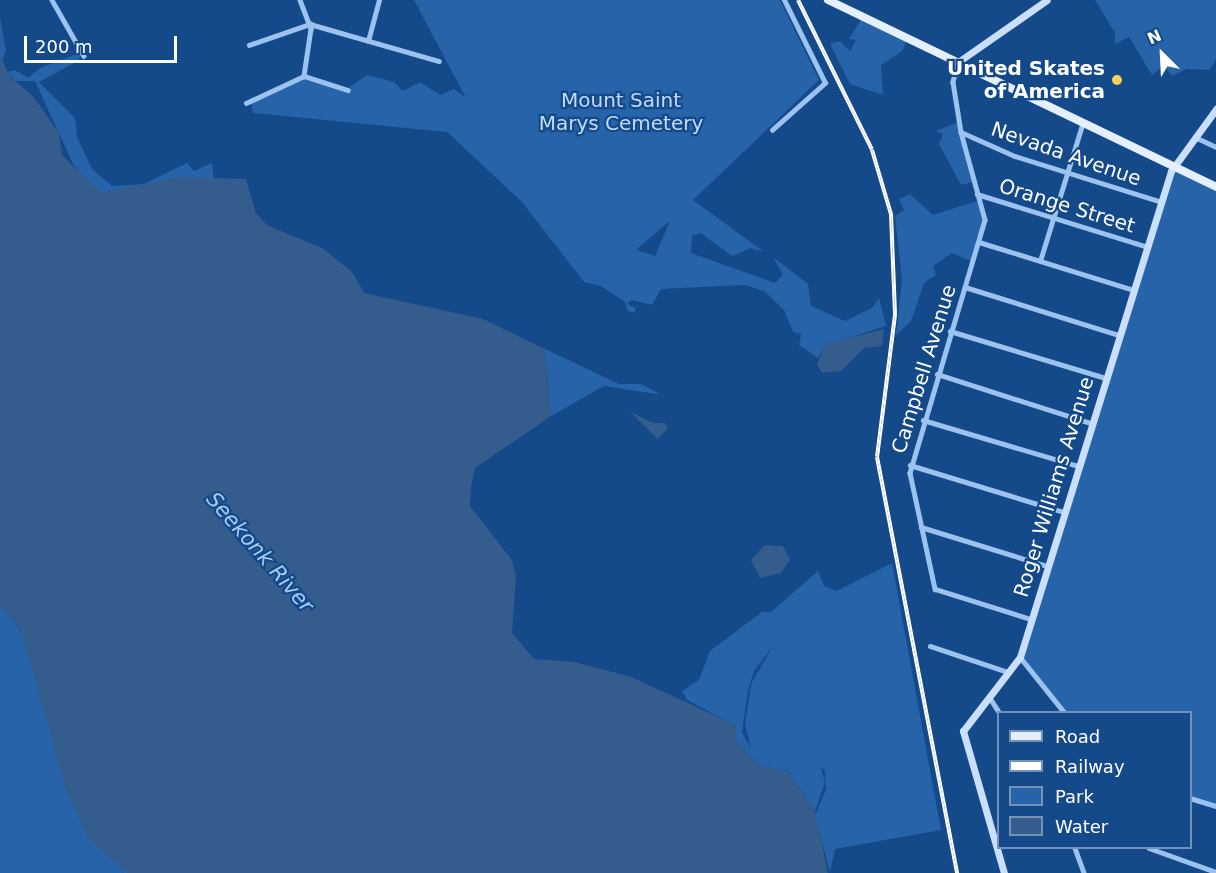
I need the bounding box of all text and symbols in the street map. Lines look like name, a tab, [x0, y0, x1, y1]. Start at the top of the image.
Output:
scale bar	[27, 24, 180, 62]
north arrow	[1132, 24, 1192, 84]
text: N	[1144, 26, 1164, 49]
text: 200 m	[35, 36, 93, 57]
place label: United Skates of America	[947, 56, 1105, 103]
marker: United Skates of America	[1110, 73, 1124, 87]
park label: Mount Saint Marys Cemetery	[539, 89, 703, 136]
street label: Nevada Avenue	[988, 117, 1144, 191]
street label: Orange Street	[996, 174, 1138, 238]
street label: Campbell Avenue	[887, 282, 961, 456]
street label: Roger Williams Avenue	[1009, 374, 1099, 600]
water label: Seekonk River	[201, 487, 319, 617]
legend	[997, 711, 1192, 849]
text: Road	[1055, 726, 1100, 747]
text: Railway	[1055, 756, 1125, 777]
text: Park	[1055, 786, 1094, 807]
text: Water	[1055, 816, 1108, 837]

